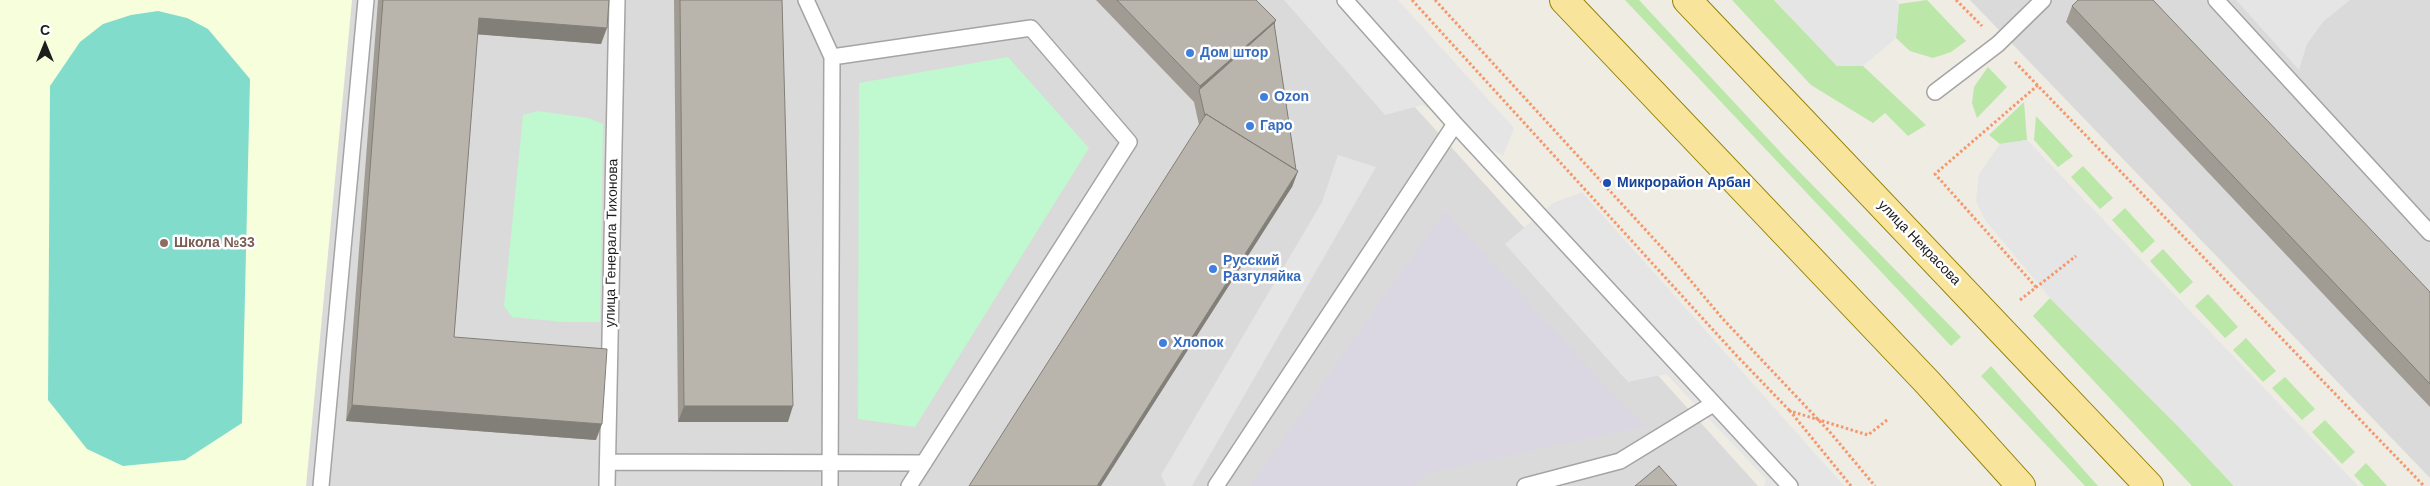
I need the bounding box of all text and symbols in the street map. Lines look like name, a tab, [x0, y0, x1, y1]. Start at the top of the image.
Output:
north arrow	[20, 20, 70, 70]
text: С	[40, 22, 50, 38]
place label: Дом штор	[1200, 45, 1268, 61]
marker: Дом штор	[1184, 47, 1196, 59]
place label: Ozon	[1274, 89, 1309, 105]
marker: Ozon	[1258, 91, 1270, 103]
place label: Гаро	[1260, 118, 1293, 134]
marker: Гаро	[1244, 120, 1256, 132]
street label: улица Генерала Тихонова	[602, 159, 622, 327]
place label: Микрорайон Арбан	[1617, 175, 1751, 191]
marker: Микрорайон Арбан	[1601, 177, 1613, 189]
street label: улица Некрасова	[1874, 197, 1964, 289]
place label: Школа №33	[174, 235, 255, 251]
marker: Школа №33	[158, 237, 170, 249]
place label: Русский Разгуляйка	[1223, 253, 1301, 286]
marker: Русский Разгуляйка	[1207, 263, 1219, 275]
place label: Хлопок	[1173, 335, 1224, 351]
marker: Хлопок	[1157, 337, 1169, 349]

